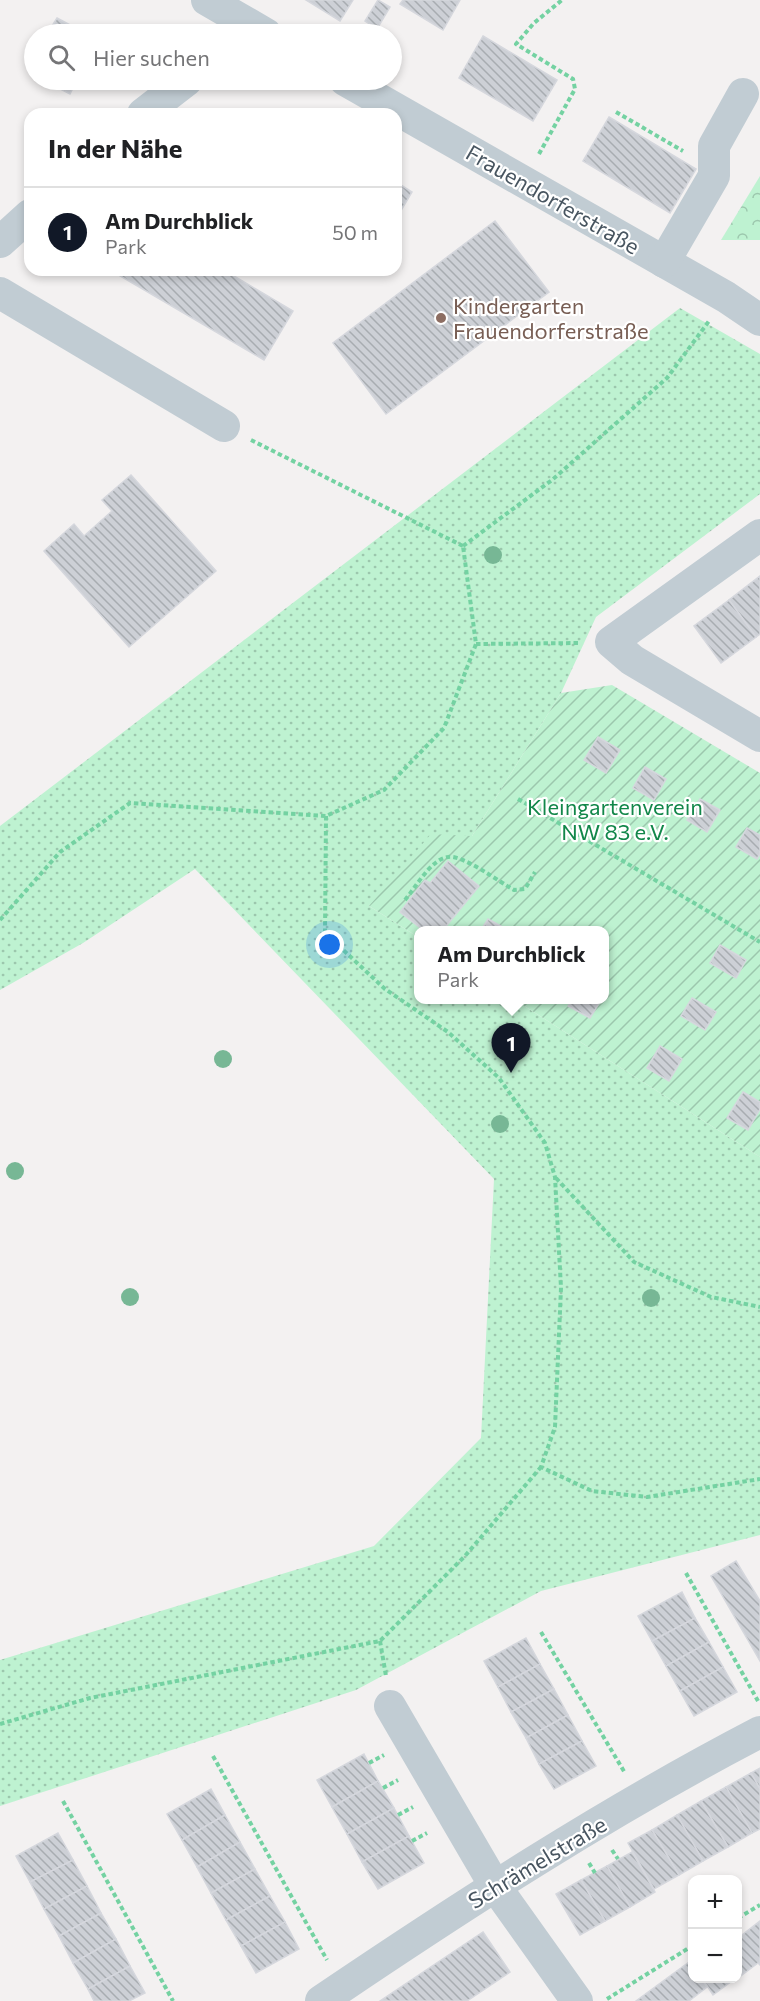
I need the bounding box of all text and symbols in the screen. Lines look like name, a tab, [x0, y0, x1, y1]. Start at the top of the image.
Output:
search box	[24, 24, 402, 90]
icon: search	[45, 41, 78, 74]
text: Hier suchen	[93, 44, 210, 71]
text: In der Nähe	[48, 132, 183, 163]
street label: Frauendorferstraße	[462, 138, 644, 260]
text: Am Durchblick	[105, 207, 253, 234]
text: 1	[63, 220, 72, 244]
text: 50 m	[332, 220, 378, 244]
text: Park	[105, 234, 147, 258]
place label: Kindergarten Frauendorferstraße	[453, 292, 649, 344]
marker: Kindergarten Frauendorferstraße	[434, 311, 448, 325]
park label: Kleingartenverein NW 83 e.V.	[527, 793, 703, 845]
popup	[414, 926, 609, 1004]
your location	[315, 930, 344, 959]
text: Am Durchblick	[437, 940, 586, 967]
text: Park	[437, 967, 479, 991]
pin: 1	[492, 1024, 530, 1073]
street label: Schrämelstraße	[463, 1810, 611, 1914]
map controls	[688, 1875, 742, 1983]
button: +	[688, 1875, 742, 1929]
button: −	[688, 1929, 742, 1983]

